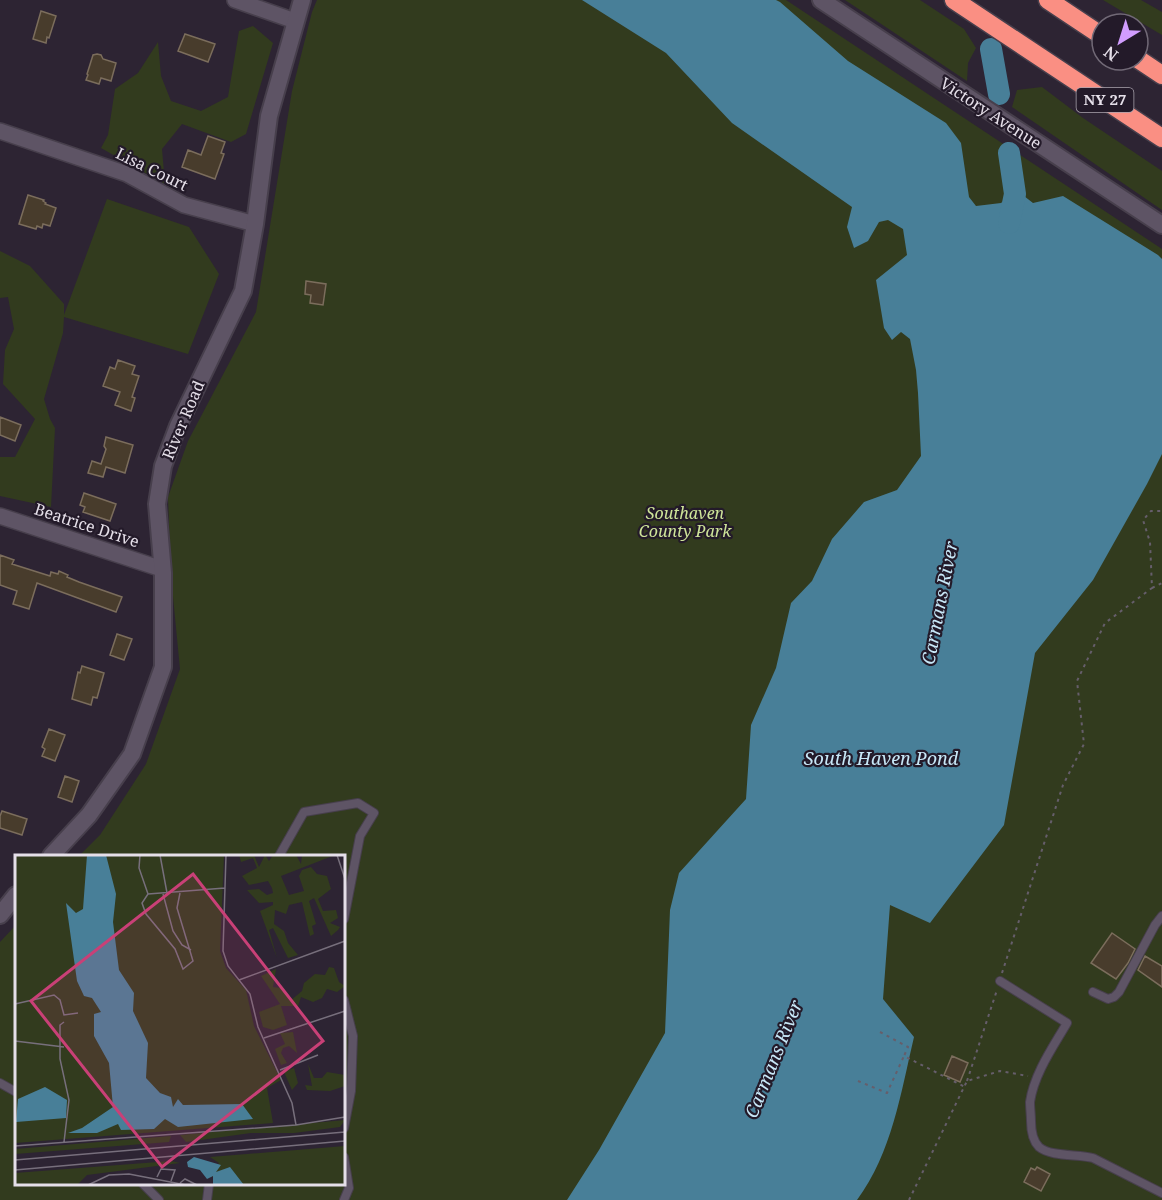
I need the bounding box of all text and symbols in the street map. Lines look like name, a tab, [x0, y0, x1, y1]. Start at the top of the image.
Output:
north arrow	[1090, 12, 1150, 72]
text: N	[1099, 41, 1123, 66]
street label: Victory Avenue	[936, 72, 1046, 154]
road number: NY 27	[1076, 88, 1134, 112]
street label: Lisa Court	[112, 142, 192, 196]
street label: River Road	[157, 377, 210, 463]
street label: Beatrice Drive	[32, 498, 142, 552]
park label: Southaven County Park	[639, 502, 732, 542]
water label: Carmans River	[915, 539, 963, 666]
water label: South Haven Pond	[804, 746, 959, 770]
inset map	[15, 855, 345, 1185]
water label: Carmans River	[739, 996, 808, 1121]

